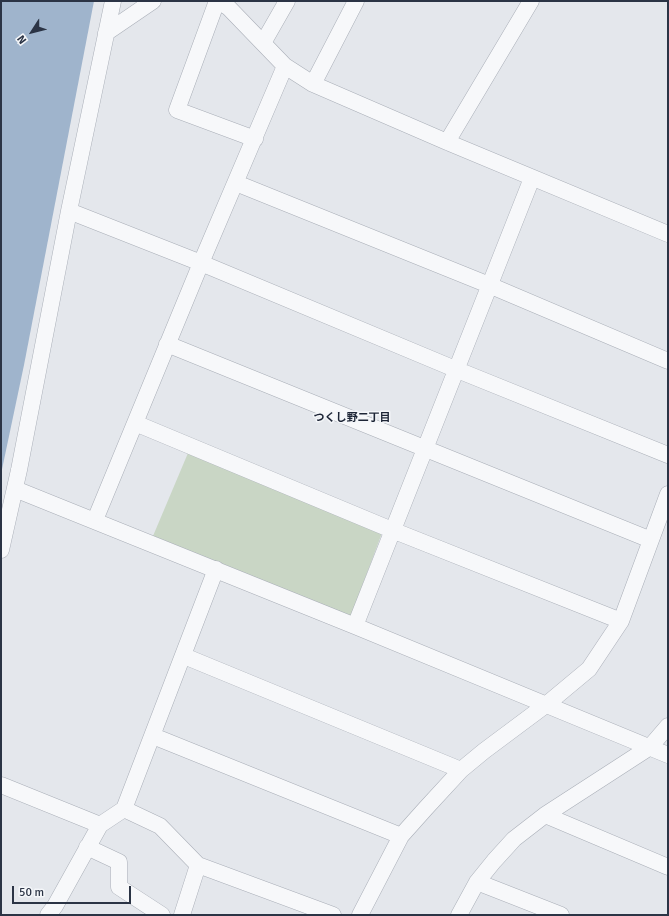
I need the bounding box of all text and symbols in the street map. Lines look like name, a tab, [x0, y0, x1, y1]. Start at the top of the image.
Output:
north arrow	[12, 12, 52, 52]
text: N	[14, 32, 29, 46]
district label: つくし野二丁目	[314, 411, 390, 425]
scale bar	[14, 878, 133, 904]
text: 50 m	[19, 885, 44, 900]

